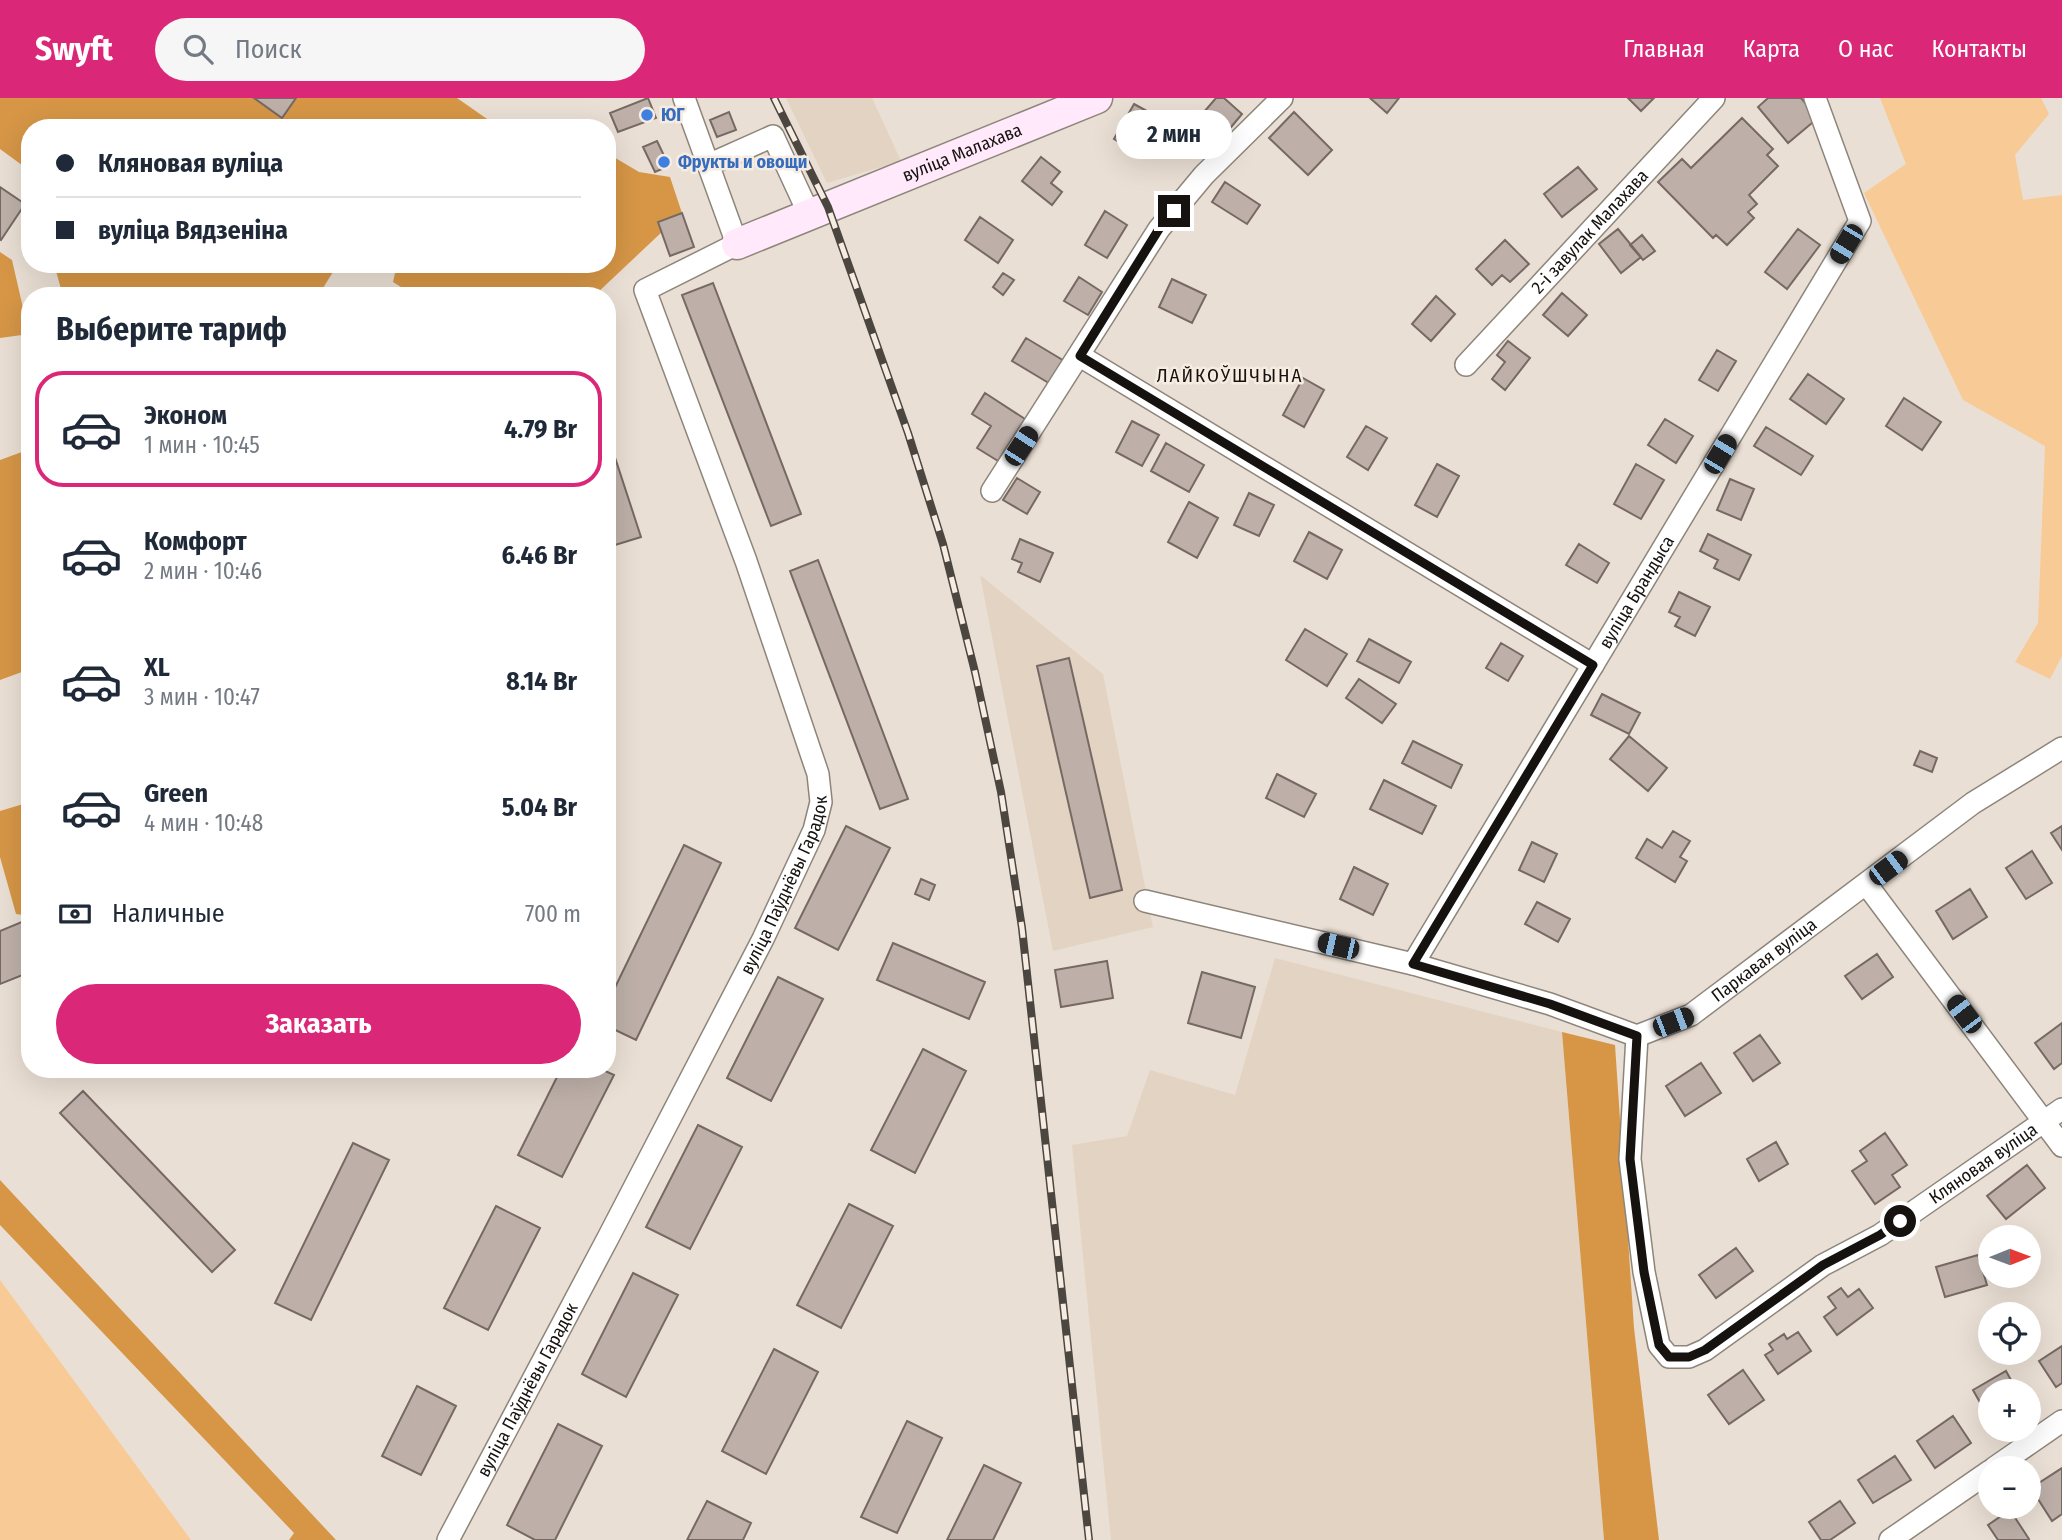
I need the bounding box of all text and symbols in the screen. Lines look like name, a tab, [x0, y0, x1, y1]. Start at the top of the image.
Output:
search box	[155, 18, 645, 81]
text: Swyft	[35, 29, 113, 69]
icon: search	[179, 30, 217, 68]
text: Поиск	[235, 34, 302, 65]
text: Главная	[1623, 35, 1705, 63]
text: Карта	[1743, 35, 1800, 63]
text: О нас	[1838, 35, 1893, 63]
text: Контакты	[1931, 35, 2027, 63]
place label: ЮГ	[661, 104, 685, 126]
marker: ЮГ	[639, 107, 655, 123]
callout: 2 мин	[1116, 109, 1232, 158]
street label: вуліца Малахава	[899, 119, 1025, 187]
text: 2 мин	[1147, 120, 1201, 148]
text: Кляновая вуліца	[98, 148, 283, 179]
place label: Фрукты и овощи	[678, 151, 807, 173]
marker: Фрукты и овощи	[656, 154, 672, 170]
street label: 2-і завулак Малахава	[1527, 165, 1653, 298]
route end	[1158, 195, 1190, 227]
text: вуліца Вядзеніна	[98, 215, 288, 246]
car	[1827, 221, 1866, 267]
text: Выберите тариф	[56, 310, 287, 348]
district label: ЛАЙКОЎШЧЫНА	[1156, 364, 1304, 387]
icon: car	[60, 398, 123, 461]
text: Эконом	[144, 400, 227, 431]
text: 4.79 Br	[504, 414, 577, 445]
car	[1001, 423, 1042, 469]
text: 1 мин · 10:45	[144, 431, 260, 459]
car	[1701, 431, 1740, 477]
icon: car	[60, 524, 123, 587]
text: Комфорт	[144, 526, 247, 557]
street label: вуліца Брандыса	[1594, 532, 1679, 653]
text: 6.46 Br	[502, 540, 577, 571]
text: 2 мин · 10:46	[144, 557, 262, 585]
icon: car	[60, 650, 123, 713]
text: XL	[144, 652, 170, 683]
text: 8.14 Br	[506, 666, 577, 697]
text: 3 мин · 10:47	[144, 683, 260, 711]
icon: car	[60, 776, 123, 839]
text: Green	[144, 778, 208, 809]
text: 5.04 Br	[502, 792, 577, 823]
street label: вуліца Паўднёвы Гарадок	[736, 794, 832, 978]
text: 4 мин · 10:48	[144, 809, 263, 837]
car	[1865, 847, 1912, 889]
icon: cash	[56, 895, 94, 933]
text: Наличные	[112, 898, 225, 929]
text: 700 m	[525, 900, 581, 928]
street label: Паркавая вуліца	[1707, 913, 1821, 1007]
car	[1316, 931, 1361, 961]
button: Заказать	[56, 984, 581, 1064]
car	[1943, 991, 1986, 1037]
car	[1650, 1005, 1697, 1039]
street label: Кляновая вуліца	[1925, 1118, 2042, 1209]
route start	[1884, 1205, 1916, 1237]
north arrow	[1978, 1225, 2040, 1288]
map controls	[1978, 1225, 2041, 1519]
street label: вуліца Паўднёвы Гарадок	[473, 1299, 583, 1481]
button: locate	[1978, 1302, 2041, 1365]
button: +	[1978, 1379, 2041, 1442]
button: −	[1978, 1456, 2041, 1519]

